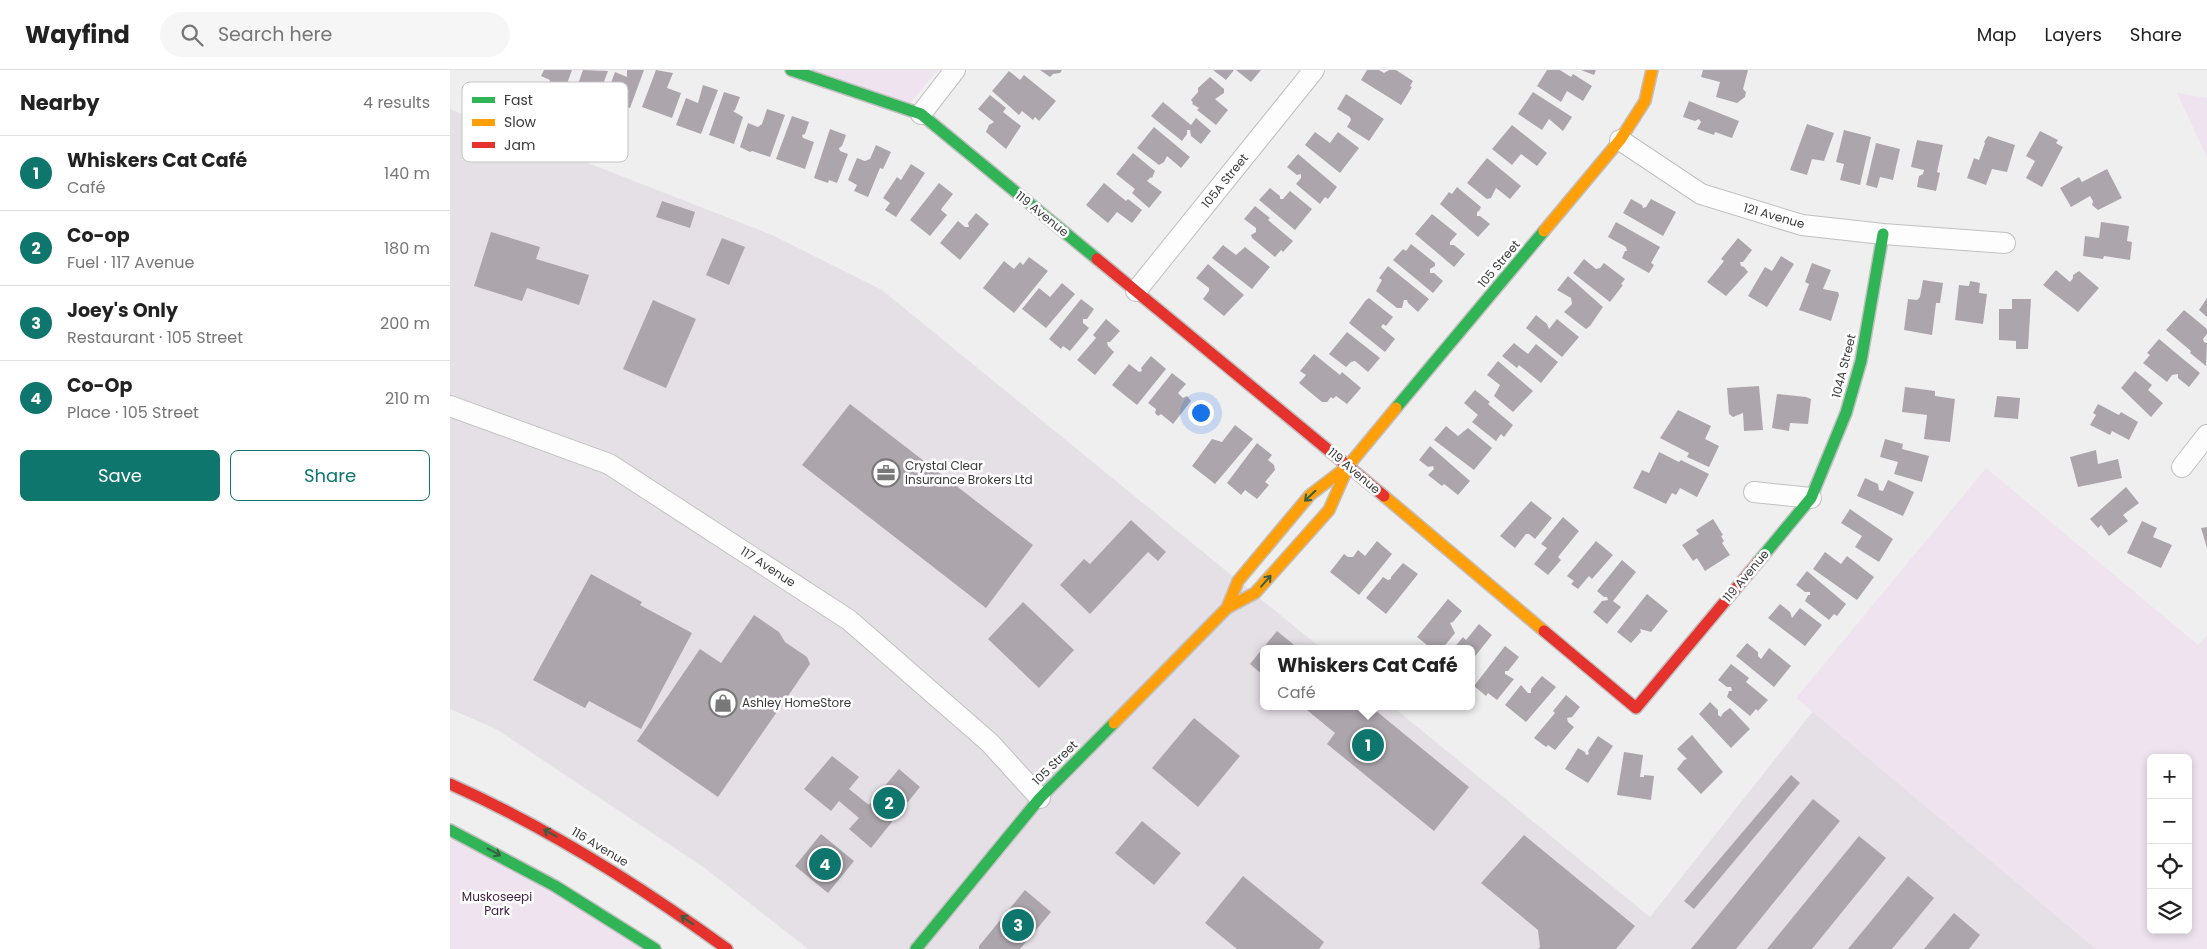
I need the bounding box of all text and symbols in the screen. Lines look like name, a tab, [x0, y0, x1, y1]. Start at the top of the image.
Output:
search box	[160, 12, 510, 57]
text: Wayfind	[25, 18, 130, 51]
icon: search	[178, 21, 206, 49]
text: Search here	[218, 21, 332, 48]
text: Map	[1977, 22, 2017, 47]
text: Layers	[2045, 22, 2102, 47]
text: Share	[2130, 22, 2182, 47]
legend	[462, 82, 628, 162]
text: Nearby	[20, 88, 100, 117]
text: Fast	[504, 90, 533, 110]
text: 4 results	[363, 91, 430, 114]
text: Slow	[504, 112, 537, 132]
text: Jam	[504, 135, 535, 155]
text: Whiskers Cat Café	[67, 147, 247, 174]
street label: 105A Street	[1197, 150, 1252, 211]
text: 1	[33, 162, 39, 185]
text: 140 m	[384, 162, 430, 185]
text: Café	[67, 176, 105, 199]
street label: 119 Avenue	[1012, 187, 1072, 240]
street label: 121 Avenue	[1742, 199, 1807, 232]
text: Co-op	[67, 222, 130, 249]
street label: 105 Street	[1474, 236, 1524, 291]
text: 2	[31, 237, 41, 260]
text: 180 m	[384, 237, 430, 260]
text: Fuel · 117 Avenue	[67, 251, 194, 274]
text: Joey's Only	[67, 297, 178, 324]
text: 3	[31, 312, 41, 335]
text: 200 m	[380, 312, 430, 335]
text: Restaurant · 105 Street	[67, 326, 243, 349]
street label: 104A Street	[1827, 332, 1860, 400]
text: Co-Op	[67, 372, 132, 399]
text: 4	[31, 387, 41, 410]
text: 210 m	[385, 387, 430, 410]
your location	[1188, 400, 1214, 426]
text: Place · 105 Street	[67, 401, 199, 424]
street label: 119 Avenue	[1325, 444, 1384, 498]
button: Save	[20, 450, 220, 501]
button: Share	[230, 450, 430, 501]
place label: Crystal Clear Insurance Brokers Ltd	[905, 457, 1033, 488]
office icon: Crystal Clear Insurance Brokers Ltd	[871, 458, 901, 488]
one-way arrow	[1304, 490, 1316, 502]
street label: 117 Avenue	[737, 542, 799, 591]
street label: 119 Avenue	[1719, 546, 1773, 605]
one-way arrow	[1260, 574, 1272, 587]
popup	[1260, 645, 1475, 710]
text: Whiskers Cat Café	[1277, 652, 1458, 679]
text: Café	[1277, 681, 1316, 704]
shop icon: Ashley HomeStore	[708, 688, 738, 718]
place label: Ashley HomeStore	[742, 694, 851, 711]
pin: 1	[1352, 726, 1384, 764]
street label: 105 Street	[1028, 736, 1081, 789]
map controls	[2147, 754, 2192, 934]
button: +	[2147, 754, 2192, 799]
pin: 2	[873, 784, 905, 822]
button: −	[2147, 799, 2192, 844]
street label: 116 Avenue	[569, 823, 632, 870]
one-way arrow	[543, 828, 558, 838]
button: locate	[2147, 844, 2192, 889]
pin: 4	[809, 845, 841, 883]
one-way arrow	[486, 847, 501, 857]
park label: Muskoseepi Park	[462, 888, 532, 919]
button: layers	[2147, 889, 2192, 934]
pin: 3	[1002, 906, 1034, 944]
one-way arrow	[680, 915, 694, 925]

